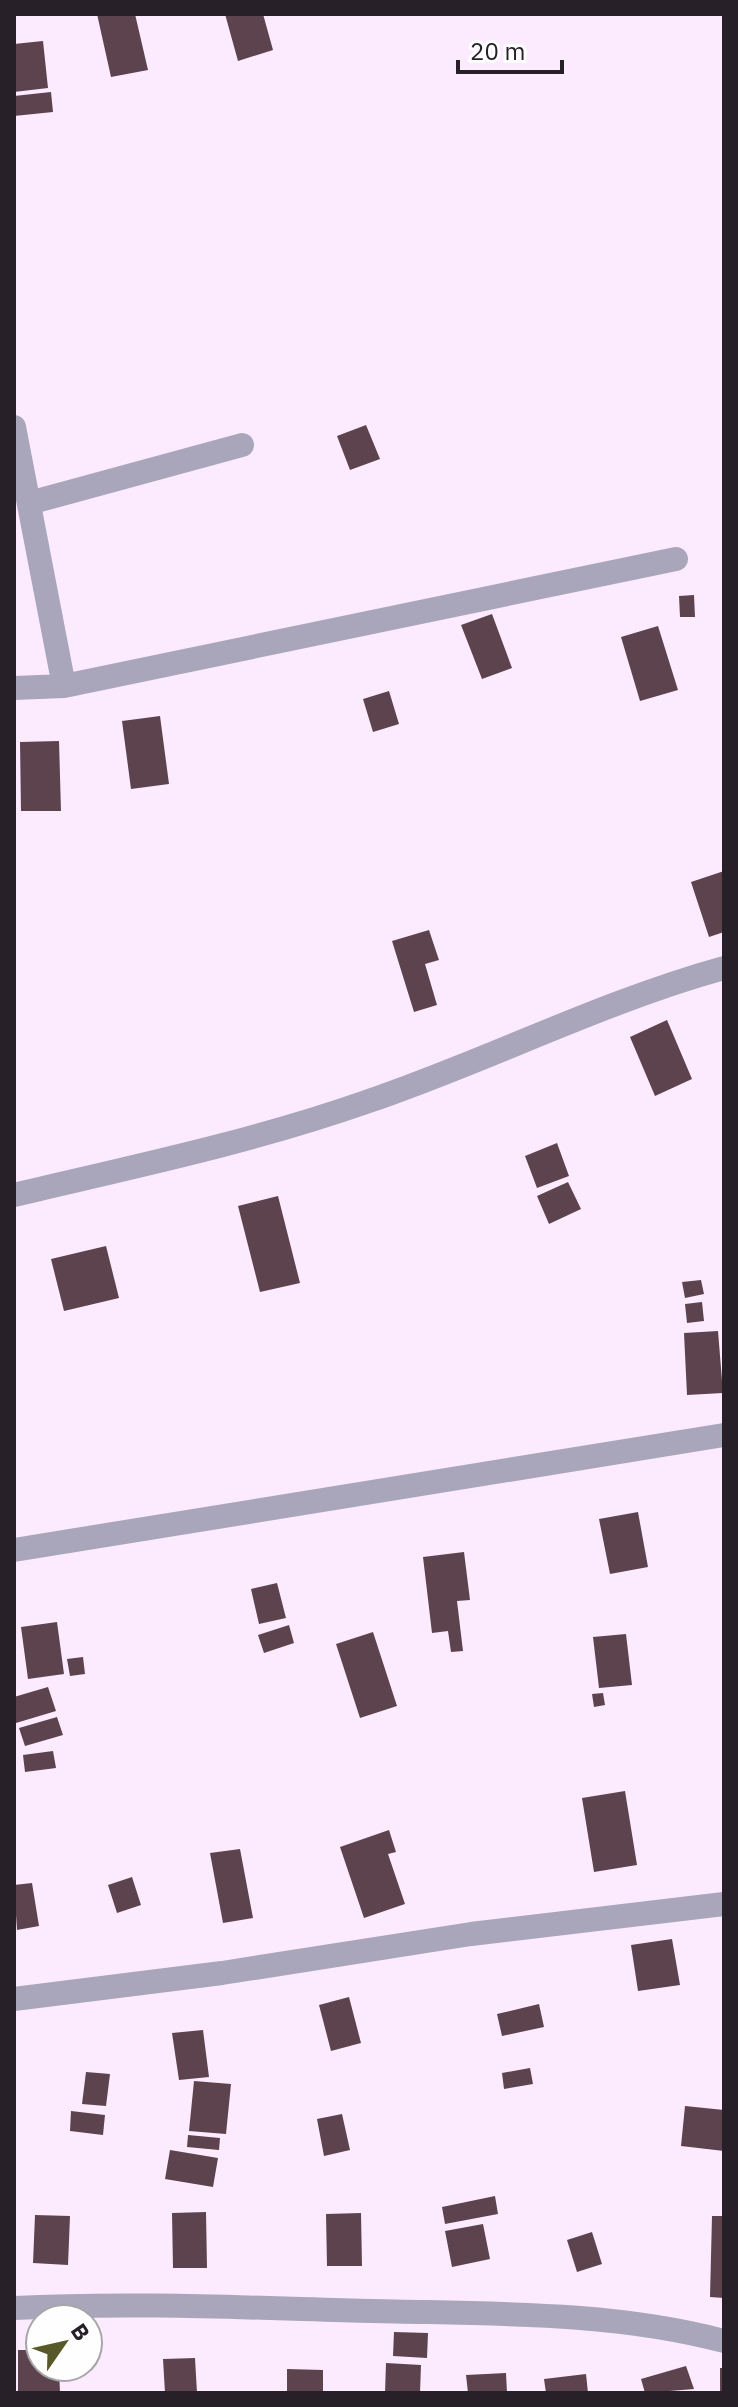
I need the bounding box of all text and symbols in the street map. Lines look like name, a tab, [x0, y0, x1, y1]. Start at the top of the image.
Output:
scale bar	[458, 24, 562, 74]
text: 20 m	[470, 35, 525, 67]
north arrow	[24, 2303, 104, 2383]
text: B	[65, 2317, 97, 2346]

